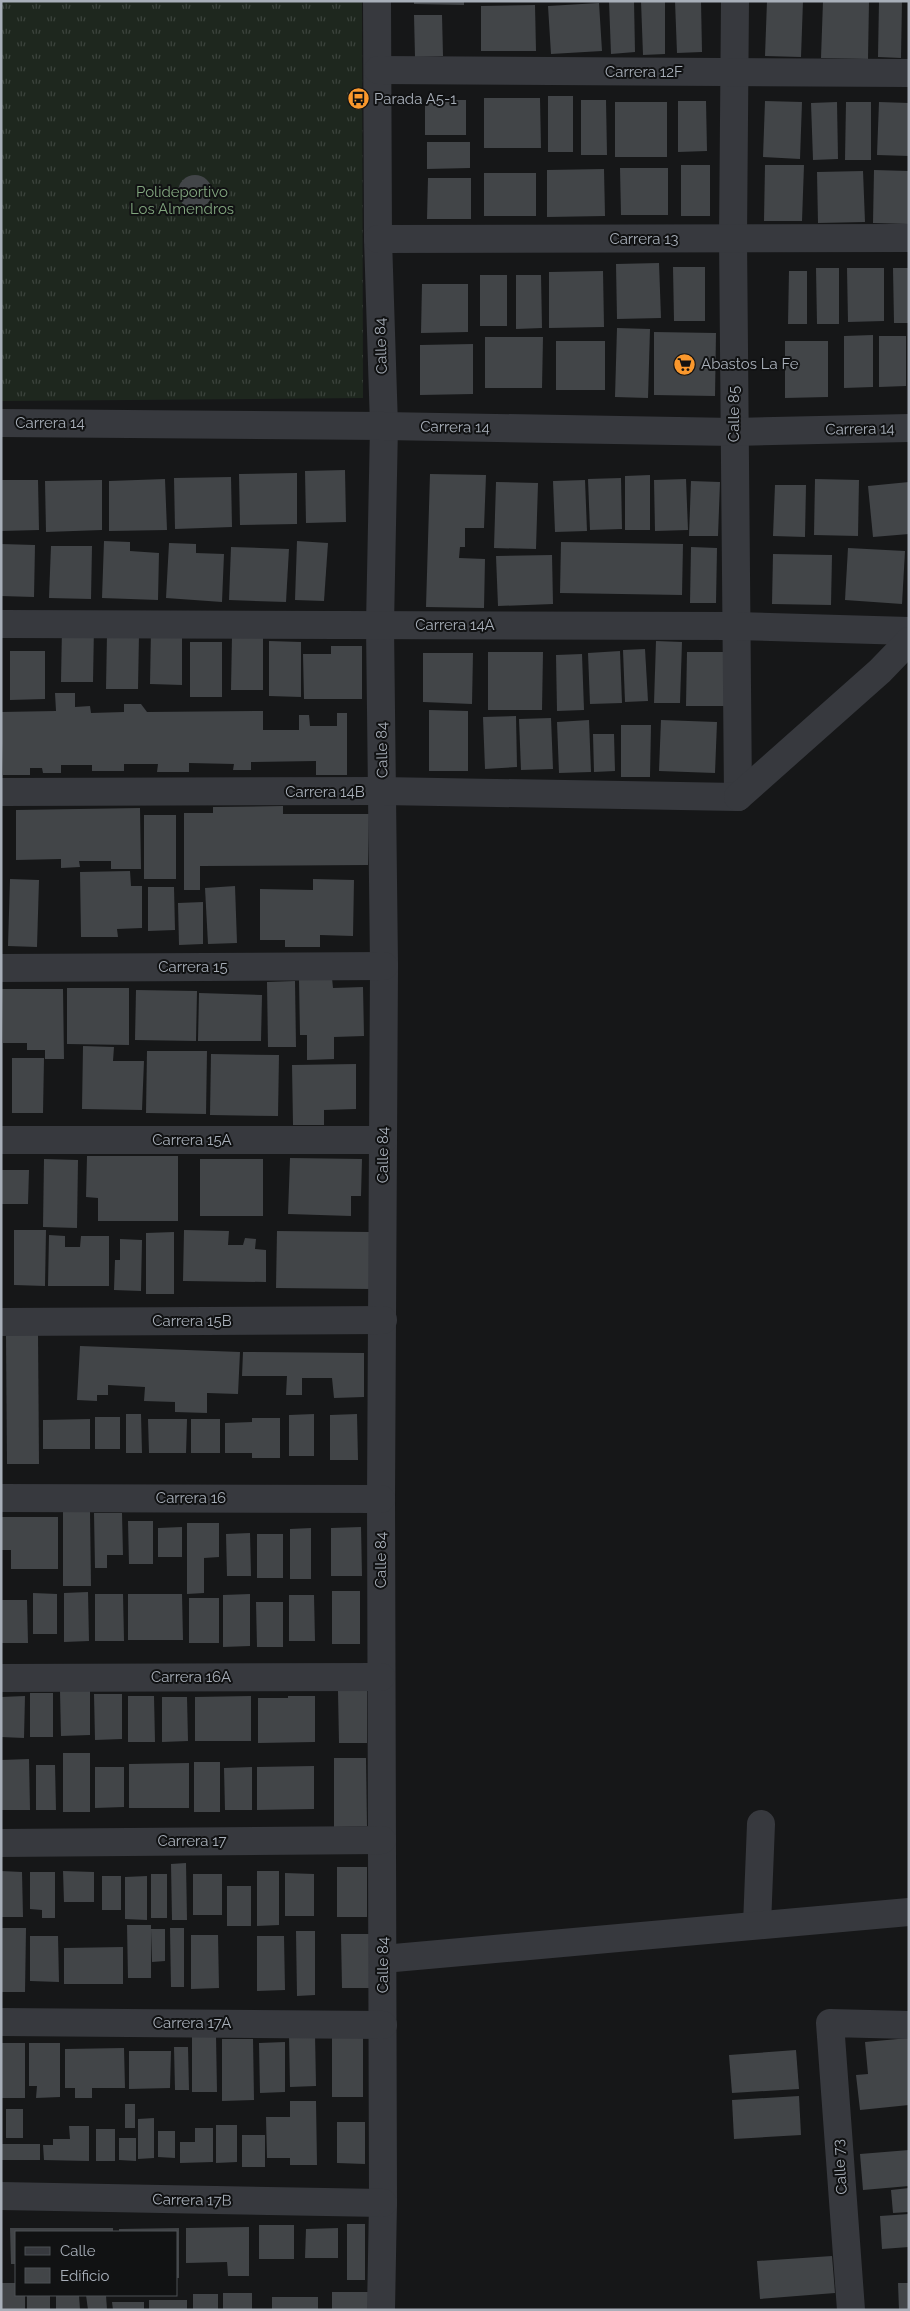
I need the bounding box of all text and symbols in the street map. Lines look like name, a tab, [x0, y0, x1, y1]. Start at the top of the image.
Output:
street label: Carrera 12F	[605, 63, 683, 81]
bus stop icon: Parada A5-1	[346, 87, 370, 111]
place label: Parada A5-1	[374, 90, 457, 108]
park label: Polideportivo Los Almendros	[130, 183, 234, 218]
street label: Carrera 13	[609, 230, 679, 248]
street label: Calle 84	[371, 318, 391, 374]
supermarket icon: Abastos La Fe	[673, 352, 697, 376]
place label: Abastos La Fe	[701, 355, 799, 373]
street label: Calle 85	[725, 386, 743, 442]
street label: Carrera 14	[15, 414, 85, 432]
street label: Carrera 14	[420, 417, 490, 437]
street label: Carrera 14	[825, 419, 895, 439]
street label: Carrera 14A	[415, 616, 495, 634]
street label: Calle 84	[373, 722, 391, 778]
street label: Carrera 14B	[285, 783, 365, 801]
street label: Carrera 15	[158, 958, 228, 976]
street label: Calle 84	[374, 1127, 392, 1183]
street label: Carrera 15A	[152, 1131, 232, 1149]
street label: Carrera 15B	[152, 1312, 232, 1330]
street label: Carrera 16	[156, 1489, 226, 1507]
street label: Calle 84	[372, 1532, 390, 1588]
street label: Carrera 16A	[151, 1668, 231, 1686]
street label: Carrera 17	[157, 1832, 227, 1850]
street label: Calle 84	[374, 1937, 392, 1993]
street label: Carrera 17A	[153, 2014, 231, 2032]
street label: Calle 73	[829, 2139, 851, 2195]
street label: Carrera 17B	[152, 2190, 232, 2210]
legend	[15, 2231, 178, 2296]
text: Calle	[60, 2242, 96, 2260]
text: Edificio	[60, 2267, 110, 2285]

